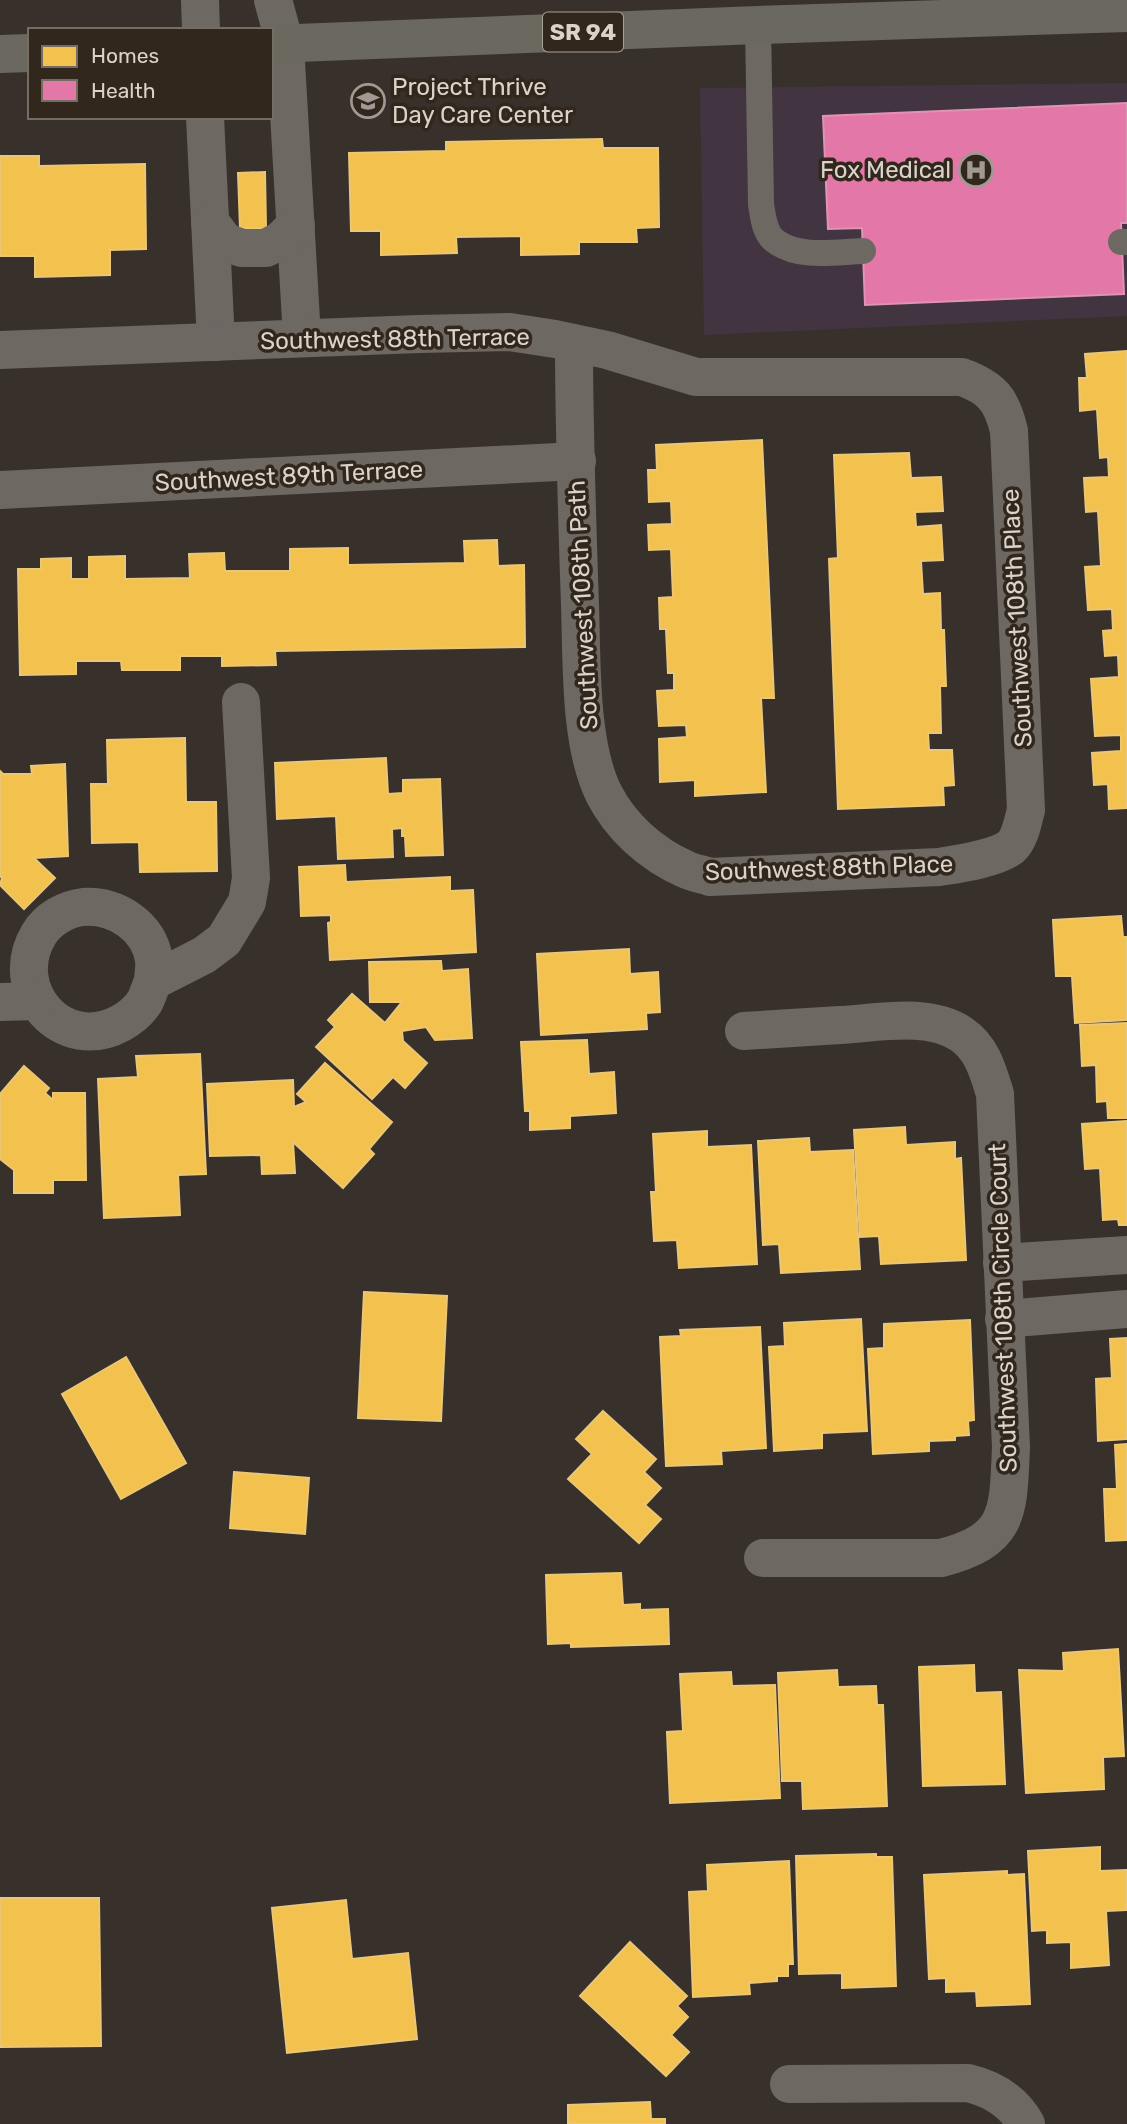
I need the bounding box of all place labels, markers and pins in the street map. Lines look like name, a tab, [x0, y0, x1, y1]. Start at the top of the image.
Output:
place label: Project Thrive Day Care Center	[392, 73, 573, 129]
school or university icon: Project Thrive Day Care Center	[349, 82, 387, 120]
hospital icon: Fox Medical	[957, 151, 995, 189]
place label: Fox Medical	[820, 156, 951, 184]

